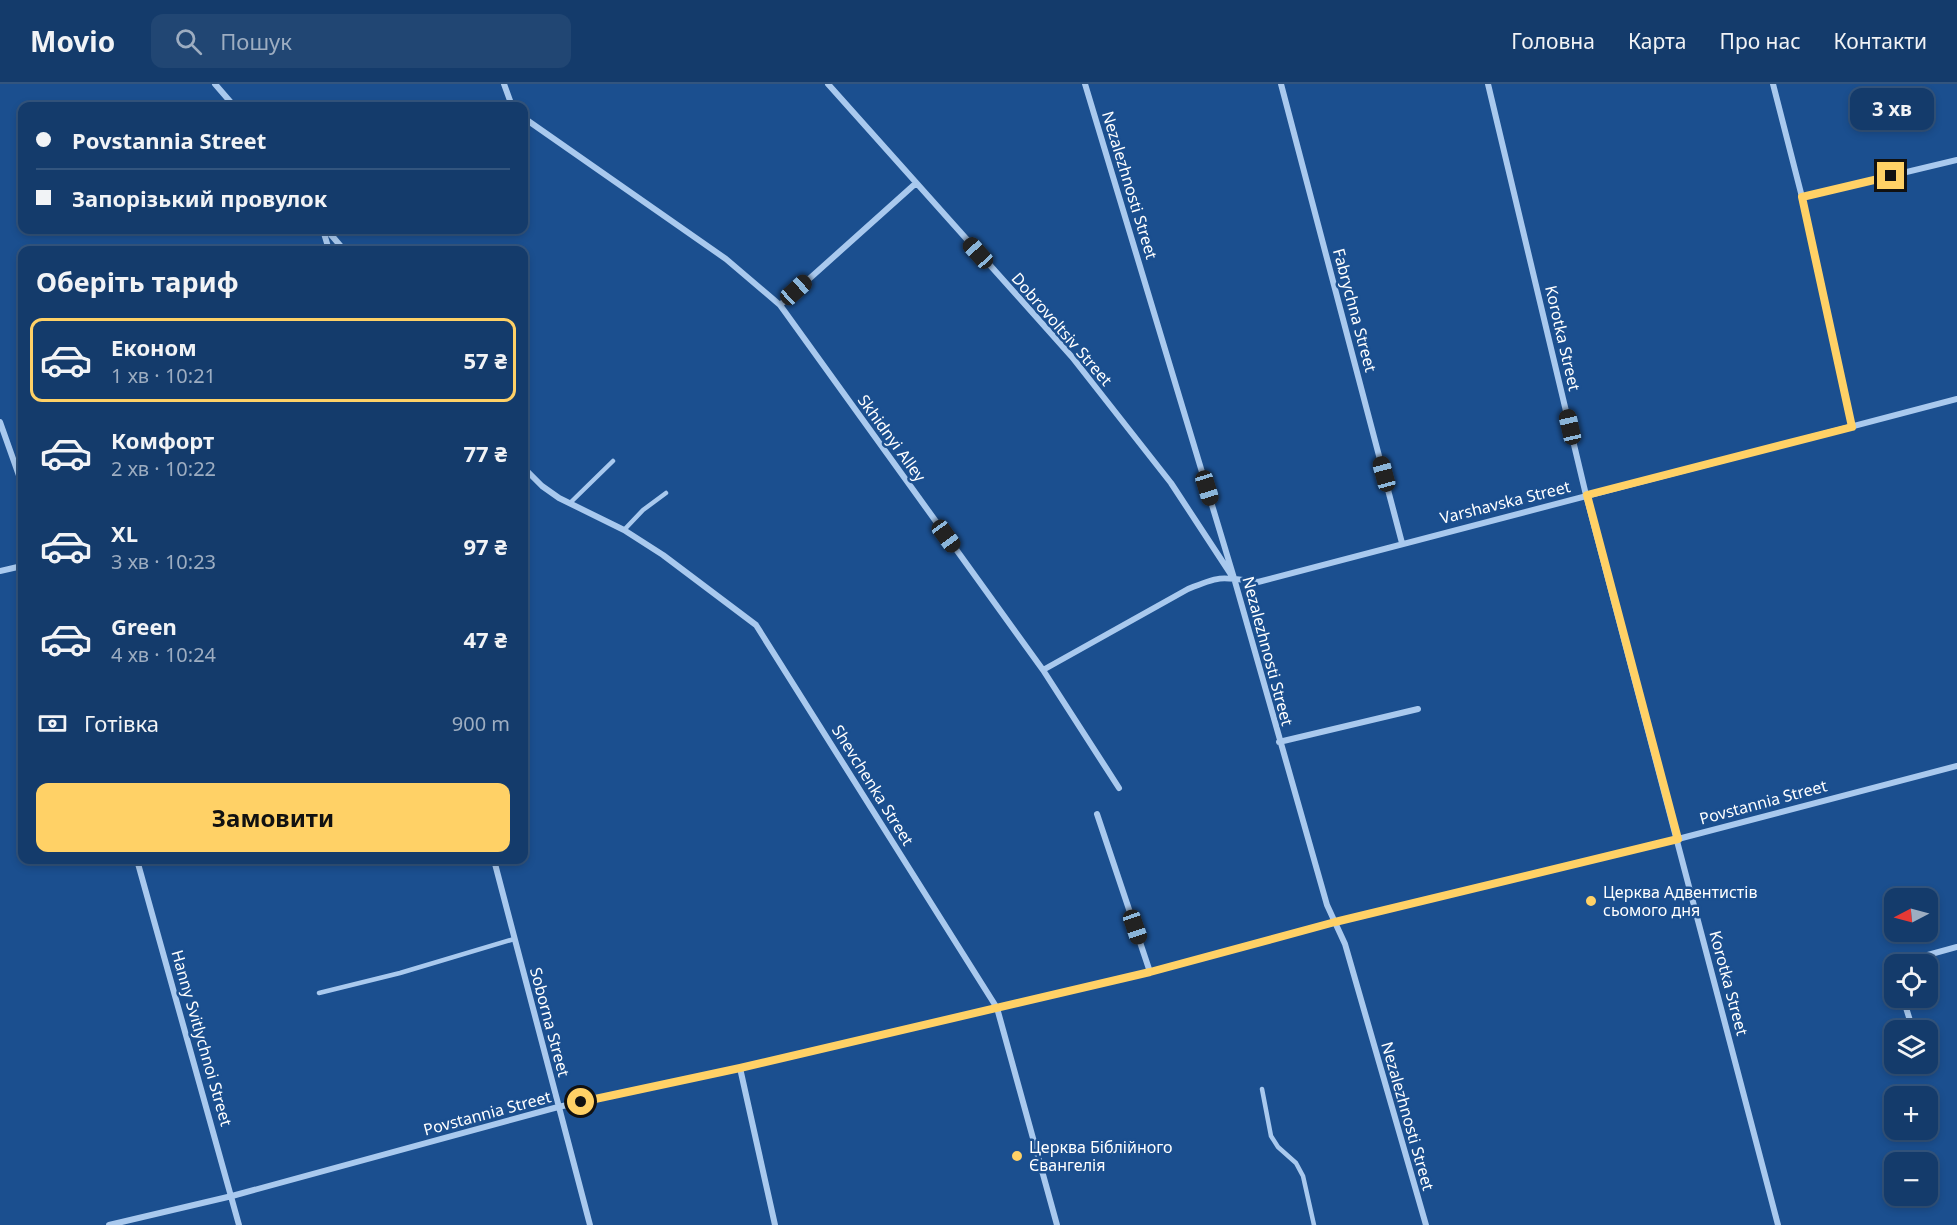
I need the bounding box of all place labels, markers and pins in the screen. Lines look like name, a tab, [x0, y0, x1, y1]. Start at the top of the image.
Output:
place label: Церква Адвентистів сьомого дня	[1603, 881, 1757, 921]
marker: Церква Адвентистів сьомого дня	[1584, 894, 1598, 908]
place label: Церква Біблійного Євангелія	[1029, 1136, 1173, 1176]
marker: Церква Біблійного Євангелія	[1010, 1149, 1024, 1163]

